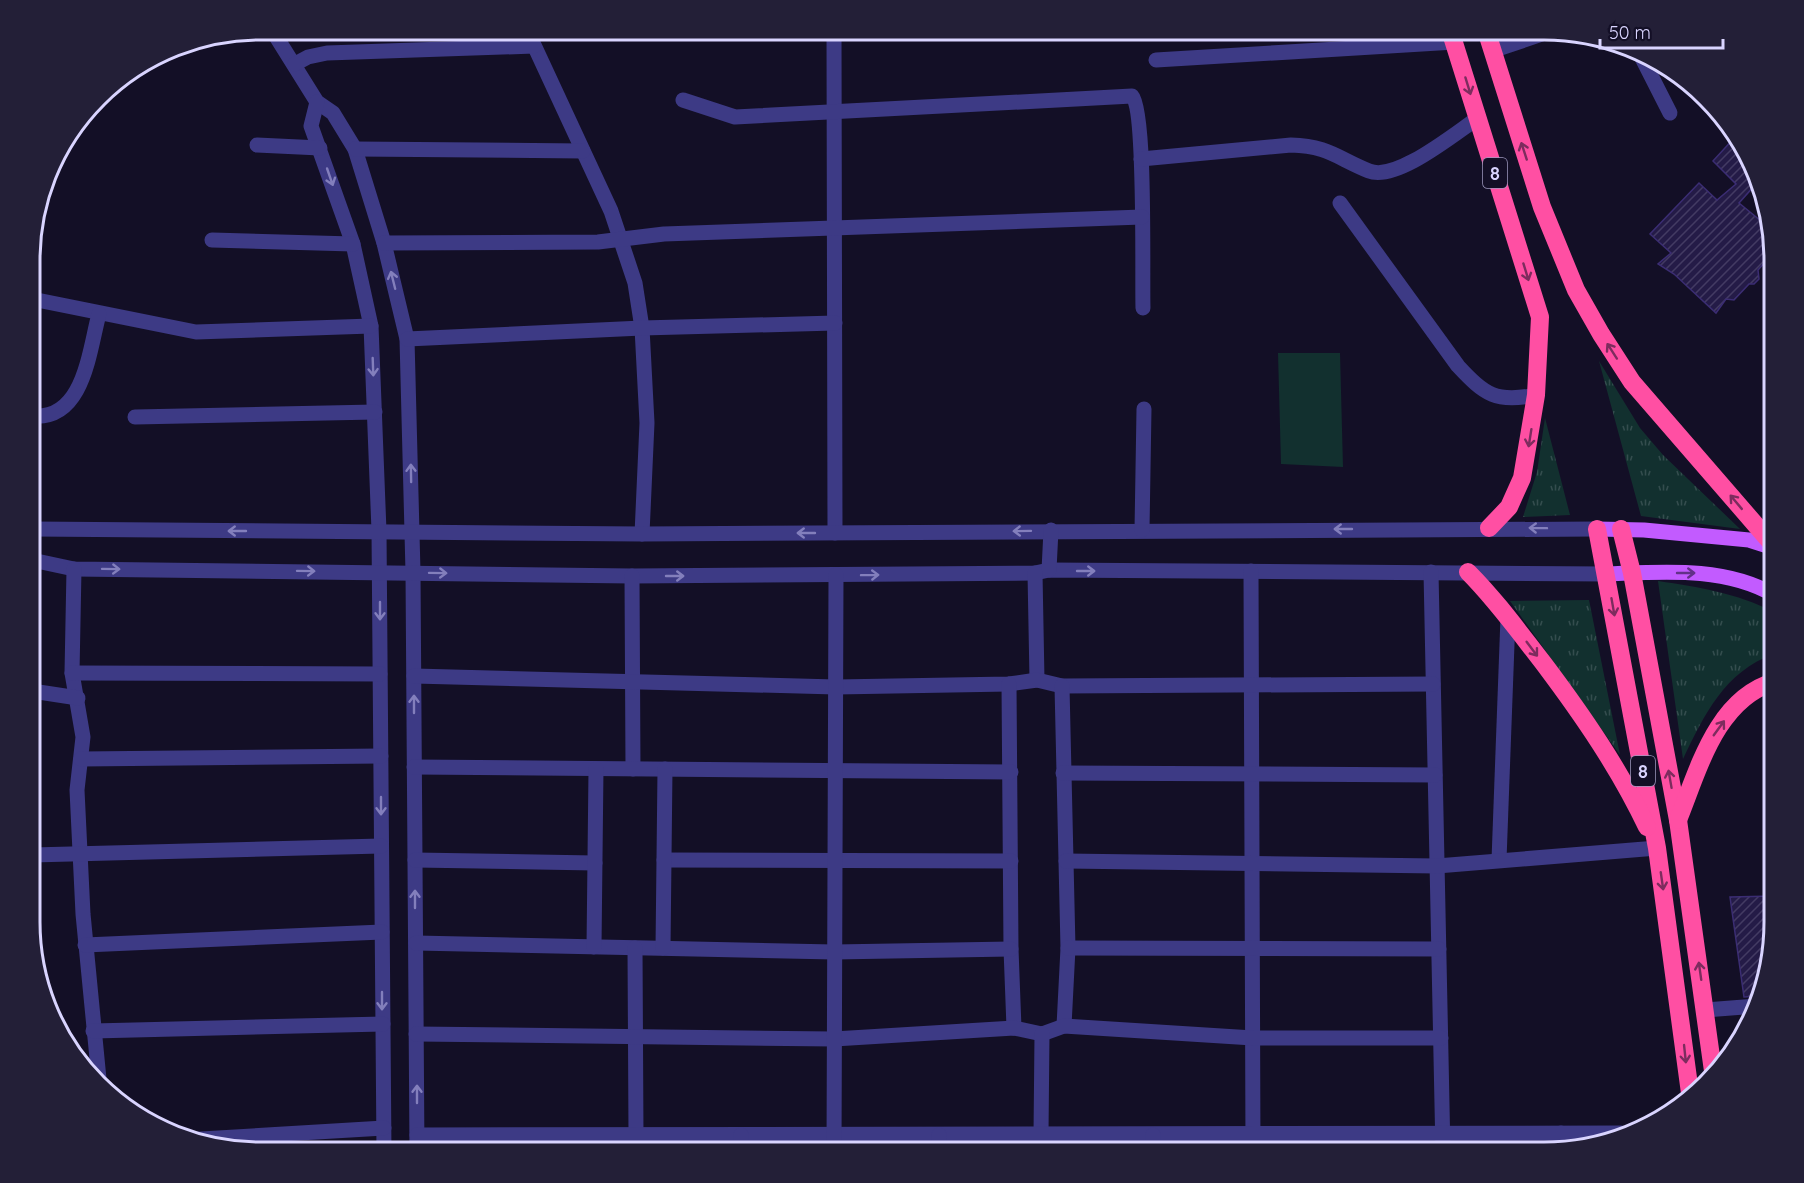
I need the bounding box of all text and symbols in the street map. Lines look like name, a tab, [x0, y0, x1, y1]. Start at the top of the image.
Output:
scale bar	[1600, 12, 1723, 50]
text: 50 m	[1609, 21, 1651, 44]
one-way arrow	[1463, 76, 1474, 95]
one-way arrow	[1518, 142, 1529, 161]
road number: 8	[1483, 158, 1507, 188]
one-way arrow	[326, 167, 337, 186]
one-way arrow	[1521, 262, 1532, 281]
one-way arrow	[387, 271, 399, 290]
one-way arrow	[1605, 343, 1617, 360]
one-way arrow	[367, 356, 378, 376]
one-way arrow	[1525, 428, 1536, 448]
one-way arrow	[405, 464, 416, 484]
one-way arrow	[1729, 494, 1742, 510]
one-way arrow	[1334, 523, 1354, 535]
one-way arrow	[1529, 523, 1549, 534]
one-way arrow	[227, 525, 247, 537]
one-way arrow	[1013, 525, 1033, 537]
one-way arrow	[797, 527, 817, 539]
one-way arrow	[100, 563, 120, 575]
one-way arrow	[295, 565, 315, 577]
one-way arrow	[1075, 565, 1095, 577]
one-way arrow	[428, 567, 448, 579]
one-way arrow	[1676, 567, 1696, 579]
one-way arrow	[860, 569, 880, 581]
one-way arrow	[665, 570, 685, 582]
one-way arrow	[1608, 596, 1619, 616]
one-way arrow	[374, 600, 386, 620]
one-way arrow	[1526, 640, 1538, 656]
one-way arrow	[408, 695, 420, 715]
one-way arrow	[1712, 721, 1725, 737]
road number: 8	[1631, 756, 1655, 786]
one-way arrow	[1664, 770, 1675, 789]
one-way arrow	[375, 795, 387, 815]
one-way arrow	[1656, 871, 1667, 891]
one-way arrow	[409, 890, 421, 910]
one-way arrow	[1694, 962, 1705, 982]
one-way arrow	[376, 990, 388, 1010]
one-way arrow	[1680, 1043, 1691, 1063]
one-way arrow	[411, 1085, 423, 1105]

